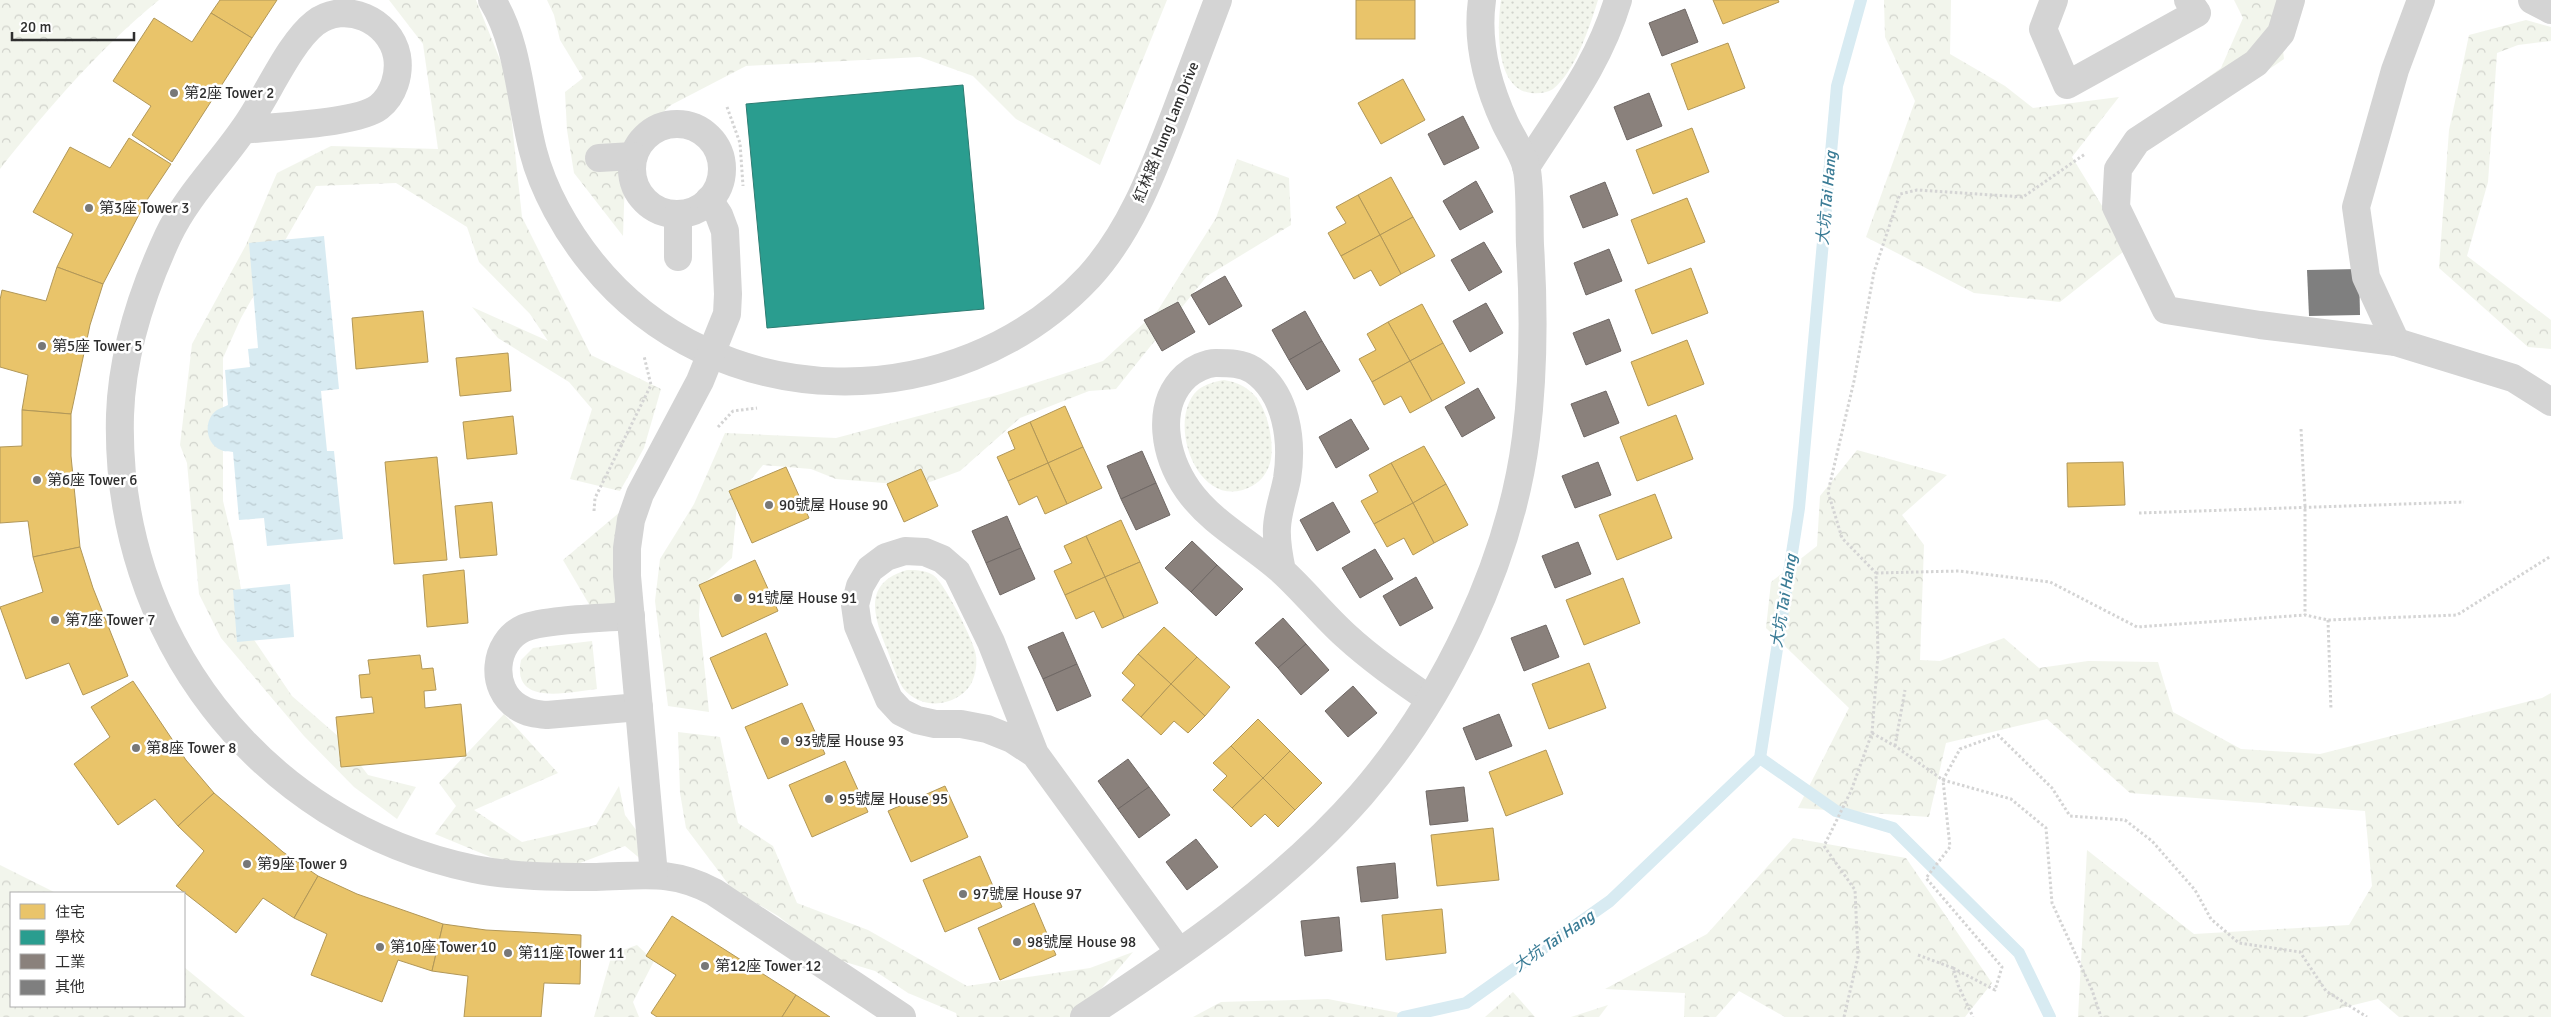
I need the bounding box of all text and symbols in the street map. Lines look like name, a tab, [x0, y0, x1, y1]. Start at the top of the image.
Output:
scale bar	[12, 10, 135, 42]
text: 20 m	[20, 18, 51, 36]
street label: 紅林路 Hung Lam Drive	[1130, 59, 1202, 205]
place label: 第2座 Tower 2	[184, 84, 274, 102]
marker: 第2座 Tower 2	[168, 87, 180, 99]
water label: 大坑 Tai Hang	[1813, 149, 1841, 246]
place label: 第3座 Tower 3	[99, 199, 189, 217]
marker: 第3座 Tower 3	[83, 202, 95, 214]
place label: 第5座 Tower 5	[52, 337, 142, 355]
marker: 第5座 Tower 5	[36, 340, 48, 352]
place label: 第6座 Tower 6	[47, 471, 137, 489]
marker: 第6座 Tower 6	[31, 474, 43, 486]
place label: 90號屋 House 90	[779, 496, 888, 514]
marker: 90號屋 House 90	[763, 499, 775, 511]
water label: 大坑 Tai Hang	[1767, 551, 1801, 649]
place label: 91號屋 House 91	[748, 589, 857, 607]
marker: 91號屋 House 91	[732, 592, 744, 604]
place label: 第7座 Tower 7	[65, 611, 155, 629]
marker: 第7座 Tower 7	[49, 614, 61, 626]
place label: 93號屋 House 93	[795, 732, 904, 750]
marker: 93號屋 House 93	[779, 735, 791, 747]
place label: 第8座 Tower 8	[146, 739, 236, 757]
marker: 第8座 Tower 8	[130, 742, 142, 754]
place label: 95號屋 House 95	[839, 790, 948, 808]
marker: 95號屋 House 95	[823, 793, 835, 805]
place label: 第9座 Tower 9	[257, 855, 347, 873]
marker: 第9座 Tower 9	[241, 858, 253, 870]
place label: 97號屋 House 97	[973, 885, 1082, 903]
marker: 97號屋 House 97	[957, 888, 969, 900]
legend	[10, 892, 185, 1007]
text: 住宅	[55, 903, 85, 921]
water label: 大坑 Tai Hang	[1510, 905, 1600, 976]
text: 學校	[55, 928, 85, 946]
place label: 98號屋 House 98	[1027, 933, 1136, 951]
marker: 98號屋 House 98	[1011, 936, 1023, 948]
place label: 第10座 Tower 10	[390, 938, 496, 956]
marker: 第10座 Tower 10	[374, 941, 386, 953]
place label: 第11座 Tower 11	[518, 944, 624, 962]
marker: 第11座 Tower 11	[502, 947, 514, 959]
text: 工業	[55, 953, 85, 971]
place label: 第12座 Tower 12	[715, 957, 821, 975]
marker: 第12座 Tower 12	[699, 960, 711, 972]
text: 其他	[55, 978, 85, 996]

